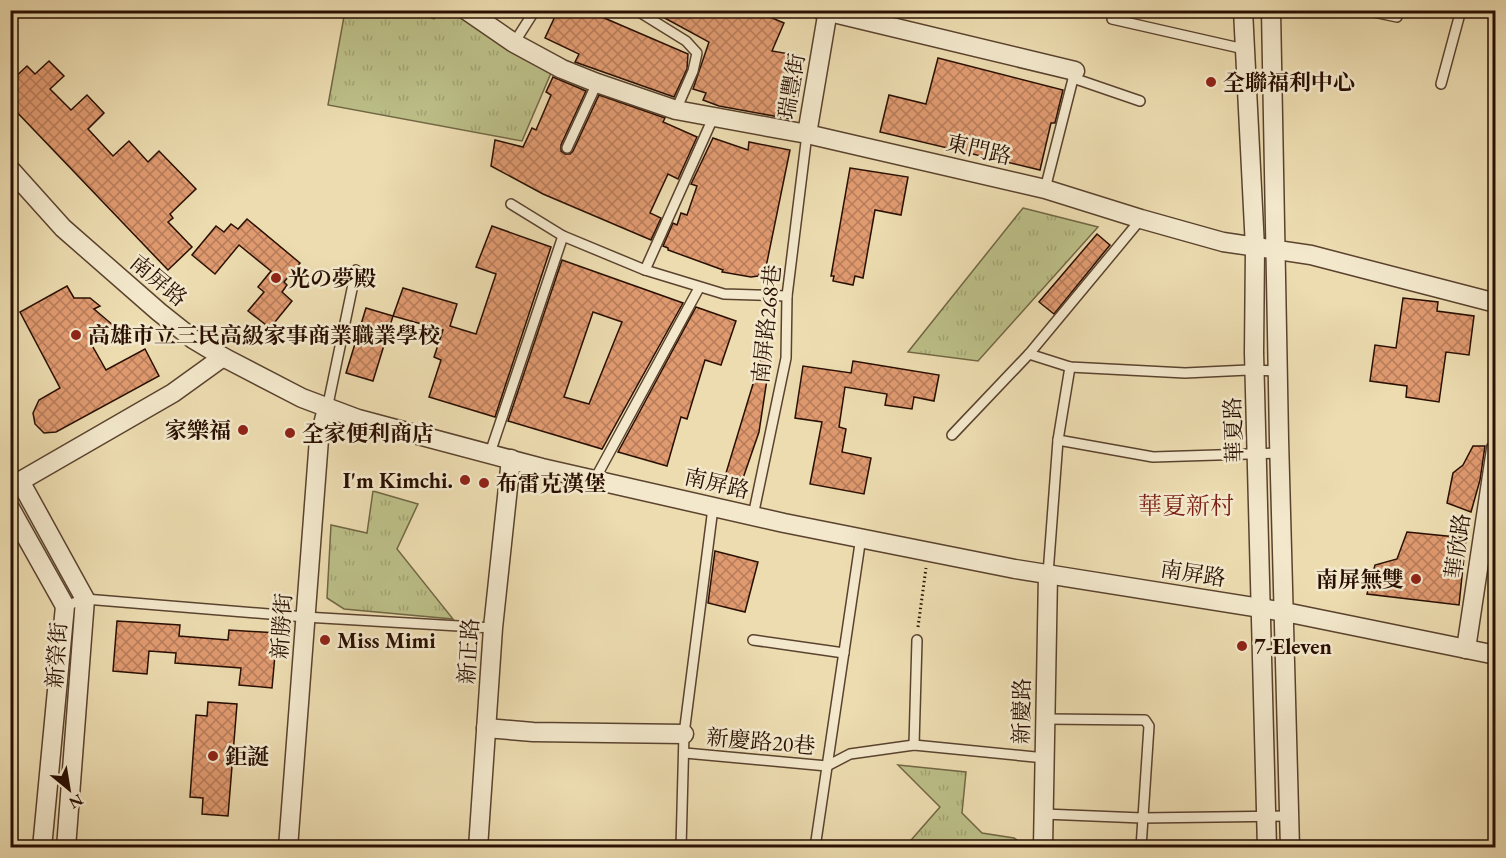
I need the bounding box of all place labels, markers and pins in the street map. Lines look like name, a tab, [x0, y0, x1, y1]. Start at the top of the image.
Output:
place label: 全聯福利中心	[1223, 68, 1355, 97]
marker: 全聯福利中心	[1204, 75, 1218, 89]
place label: 光の夢殿	[288, 264, 376, 293]
marker: 光の夢殿	[269, 271, 283, 285]
place label: 高雄市立三民高級家事商業職業學校	[88, 321, 440, 350]
marker: 高雄市立三民高級家事商業職業學校	[69, 328, 83, 342]
place label: 家樂福	[165, 416, 231, 445]
place label: 全家便利商店	[302, 419, 434, 448]
marker: 家樂福	[236, 423, 250, 437]
marker: 全家便利商店	[283, 426, 297, 440]
place label: I'm Kimchi.	[343, 466, 453, 495]
place label: 布雷克漢堡	[496, 469, 606, 498]
marker: I'm Kimchi.	[458, 473, 472, 487]
marker: 布雷克漢堡	[477, 476, 491, 490]
place label: 南屏無雙	[1316, 565, 1404, 594]
marker: 南屏無雙	[1409, 572, 1423, 586]
place label: Miss Mimi	[337, 626, 436, 655]
place label: 7-Eleven	[1254, 632, 1332, 661]
marker: Miss Mimi	[318, 633, 332, 647]
marker: 7-Eleven	[1235, 639, 1249, 653]
place label: 鉅誕	[225, 742, 269, 771]
marker: 鉅誕	[206, 749, 220, 763]

